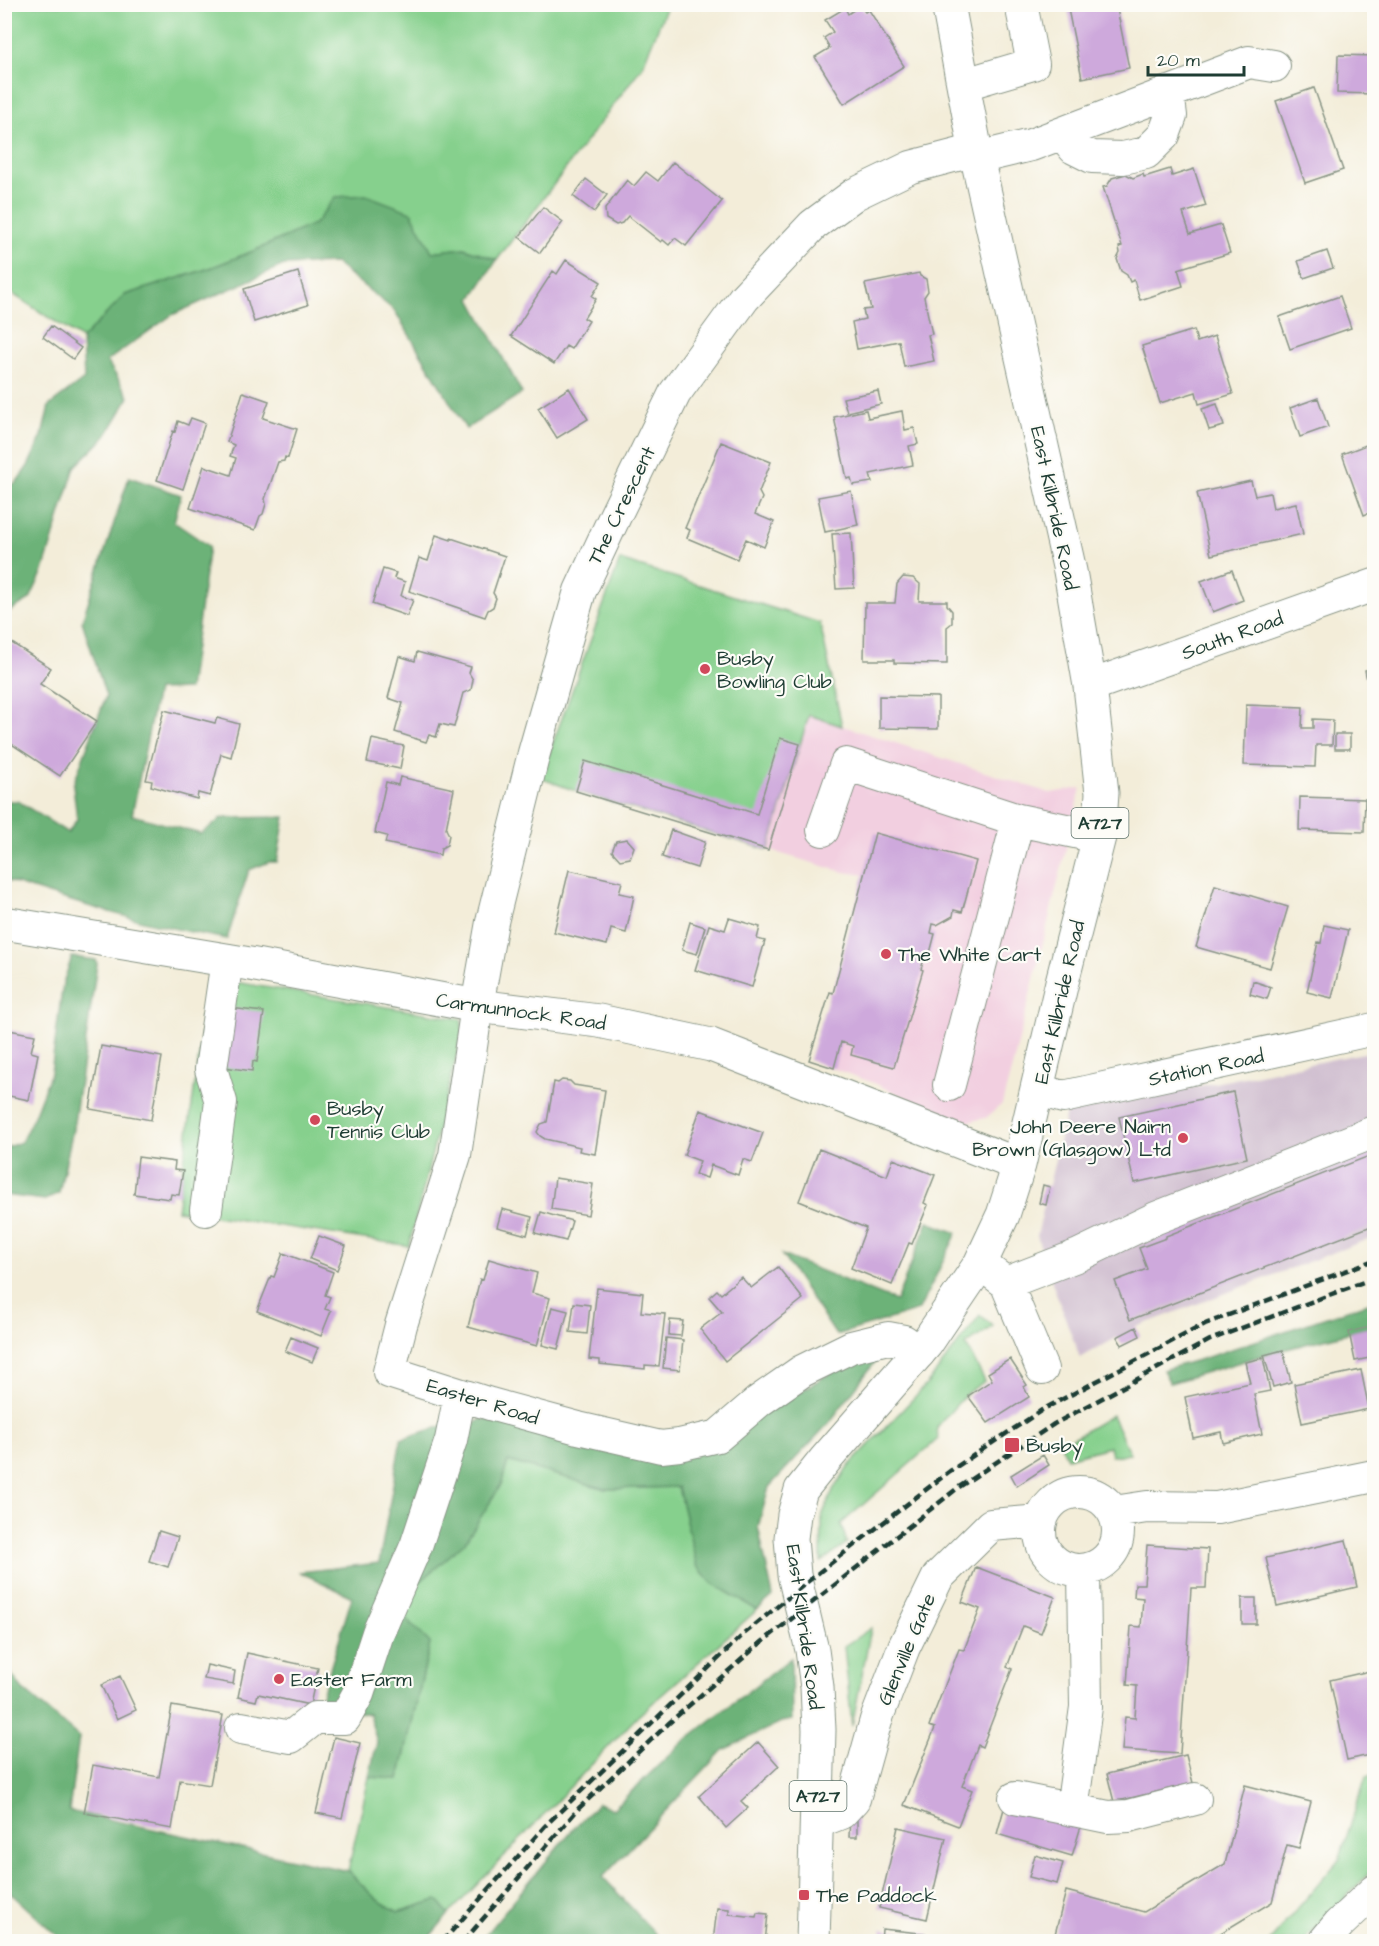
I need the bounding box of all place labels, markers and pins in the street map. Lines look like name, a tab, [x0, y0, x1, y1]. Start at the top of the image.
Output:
place label: Busby Bowling Club	[717, 645, 832, 697]
marker: Busby Bowling Club	[698, 662, 712, 676]
place label: The White Cart	[898, 941, 1041, 969]
marker: The White Cart	[879, 947, 893, 961]
place label: Busby Tennis Club	[327, 1095, 430, 1146]
marker: Busby Tennis Club	[308, 1113, 322, 1127]
place label: John Deere Nairn Brown (Glasgow) Ltd	[972, 1113, 1171, 1165]
marker: John Deere Nairn Brown (Glasgow) Ltd	[1176, 1131, 1190, 1145]
place label: Busby	[1026, 1432, 1083, 1461]
marker: Busby	[1003, 1436, 1021, 1454]
place label: Easter Farm	[291, 1666, 412, 1694]
marker: Easter Farm	[272, 1672, 286, 1686]
place label: The Paddock	[816, 1882, 937, 1910]
marker: The Paddock	[797, 1888, 811, 1902]

